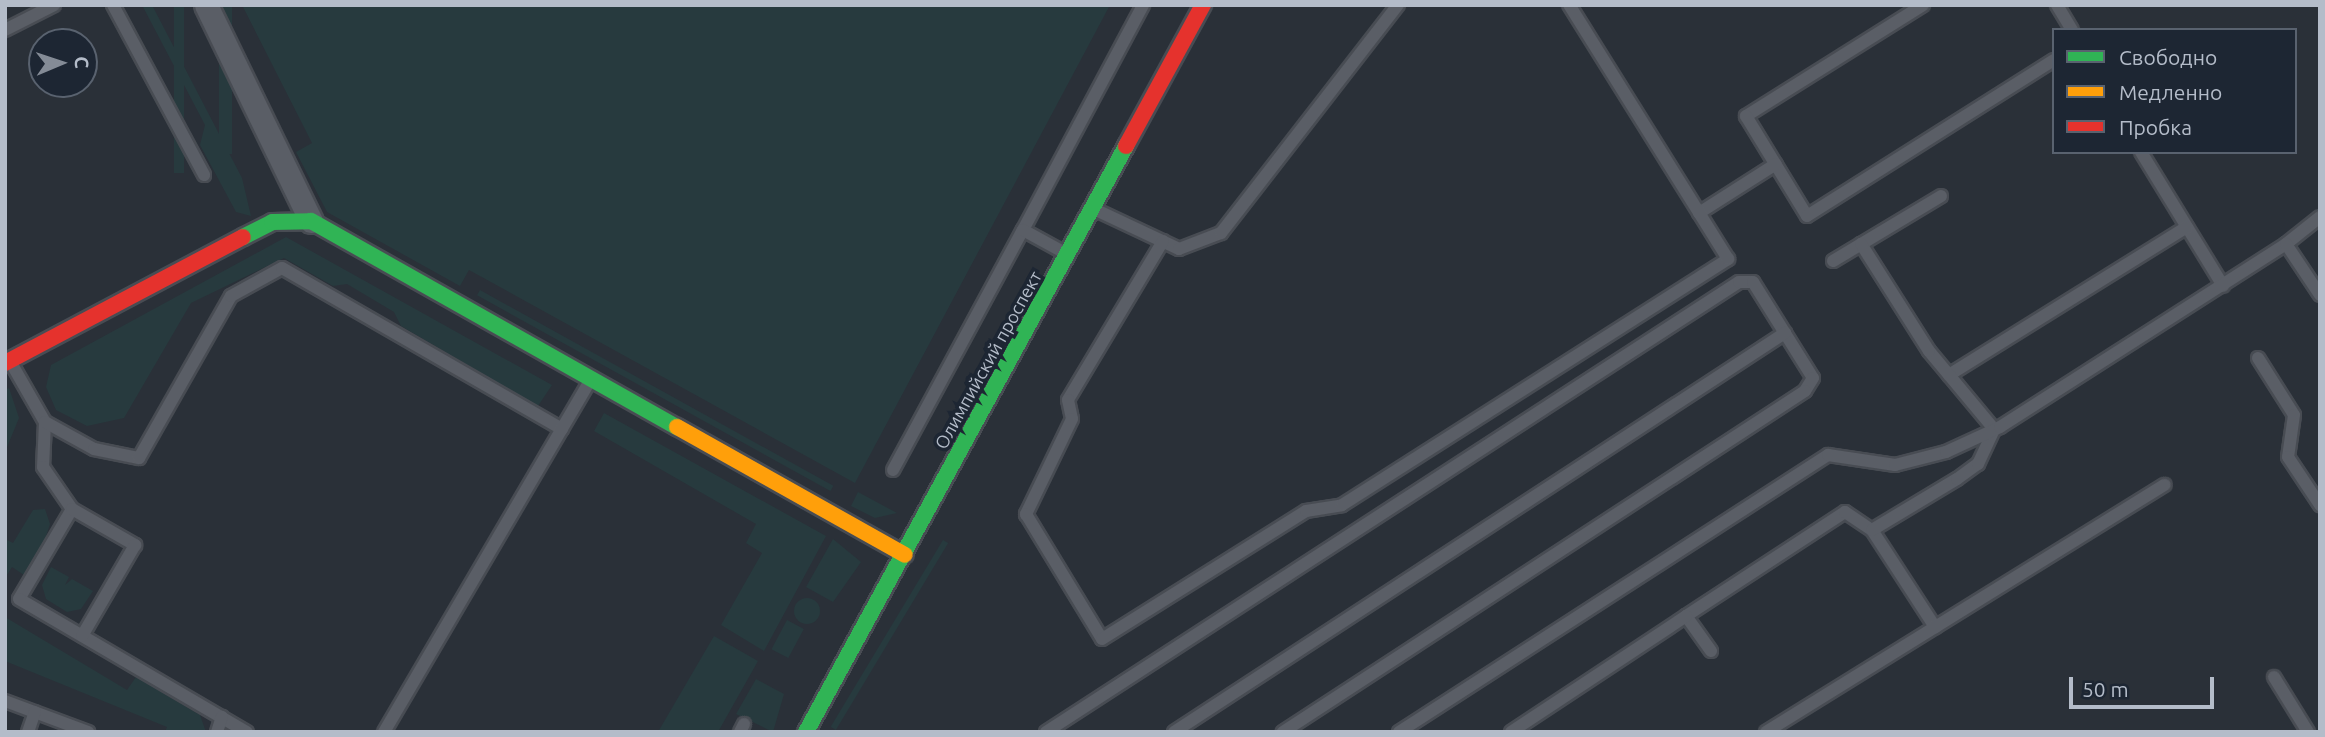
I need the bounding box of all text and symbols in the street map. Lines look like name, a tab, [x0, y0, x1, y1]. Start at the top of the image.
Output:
north arrow	[28, 28, 98, 98]
legend	[2052, 28, 2297, 154]
text: Свободно	[2119, 45, 2217, 69]
text: С	[71, 56, 93, 69]
text: Медленно	[2119, 80, 2222, 104]
text: Пробка	[2119, 115, 2192, 139]
street label: Олимпийский проспект	[930, 267, 1046, 453]
scale bar	[2073, 664, 2218, 708]
text: 50 m	[2082, 677, 2129, 701]

